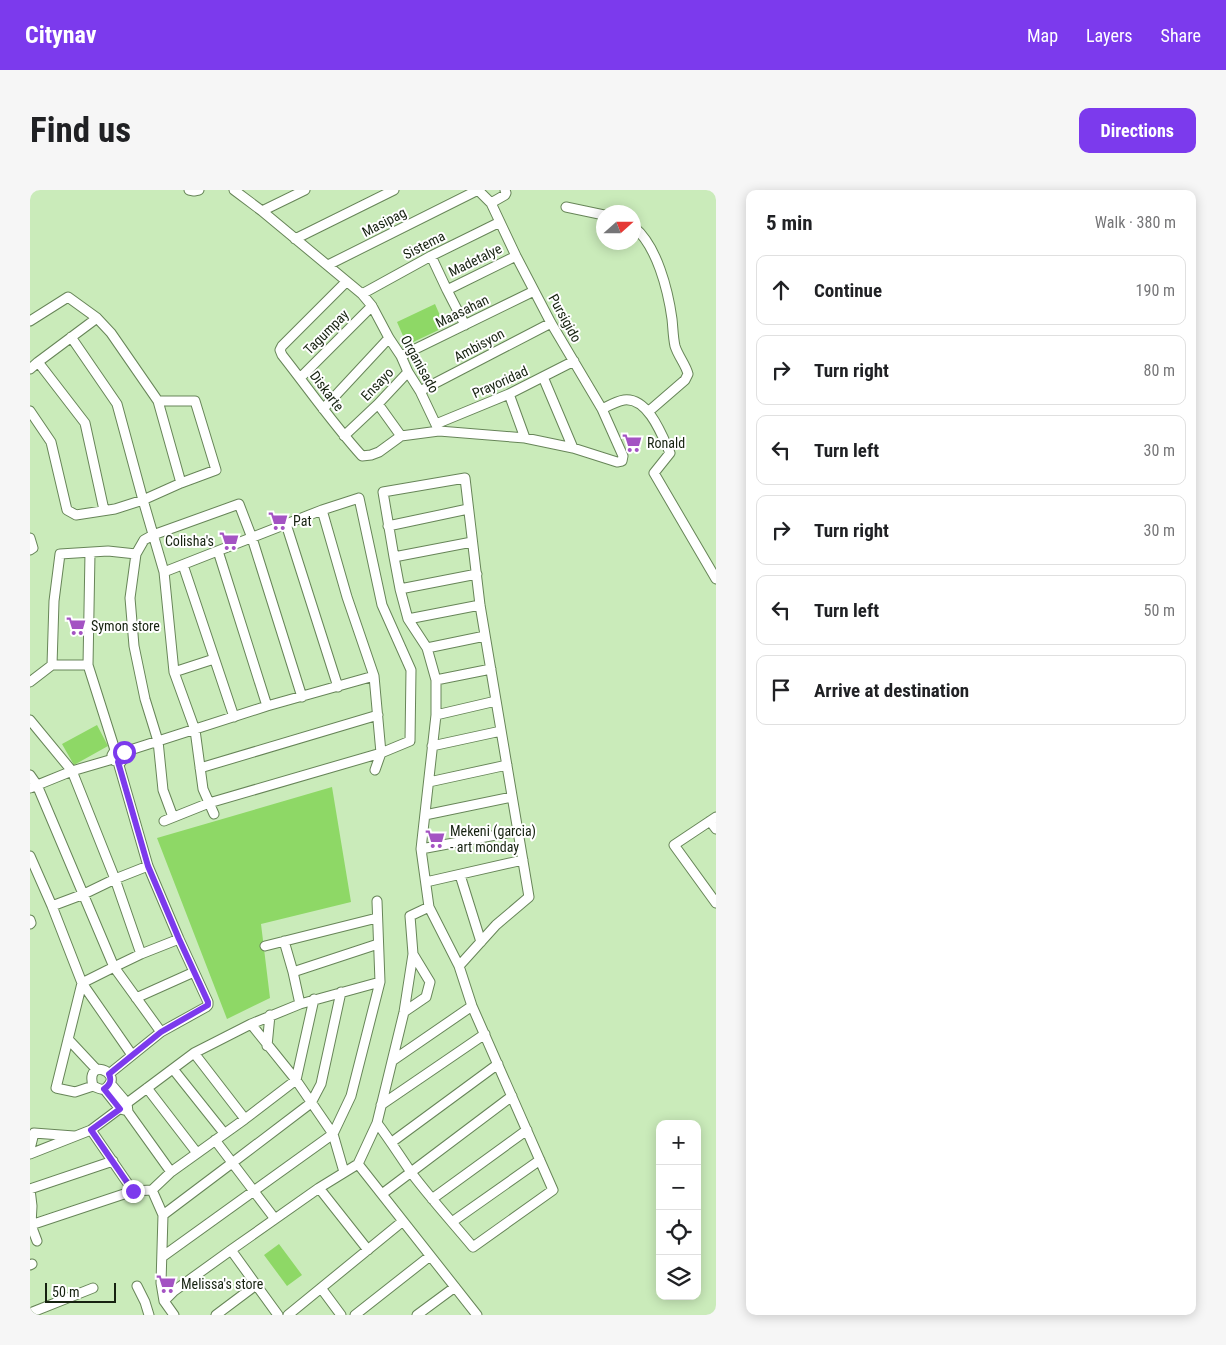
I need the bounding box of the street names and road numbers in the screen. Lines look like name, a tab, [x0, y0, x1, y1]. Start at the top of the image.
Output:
street label: Masipag	[359, 204, 409, 240]
street label: Sistema	[400, 228, 448, 262]
street label: Madetalye	[446, 240, 505, 280]
street label: Maasahan	[433, 291, 491, 331]
street label: Pursigido	[545, 291, 585, 345]
street label: Tagumpay	[300, 306, 352, 358]
street label: Ambisyon	[451, 325, 507, 365]
street label: Organisado	[398, 332, 442, 396]
street label: Prayoridad	[470, 363, 530, 401]
street label: Ensayo	[358, 364, 396, 404]
street label: Diskarte	[307, 368, 347, 414]

